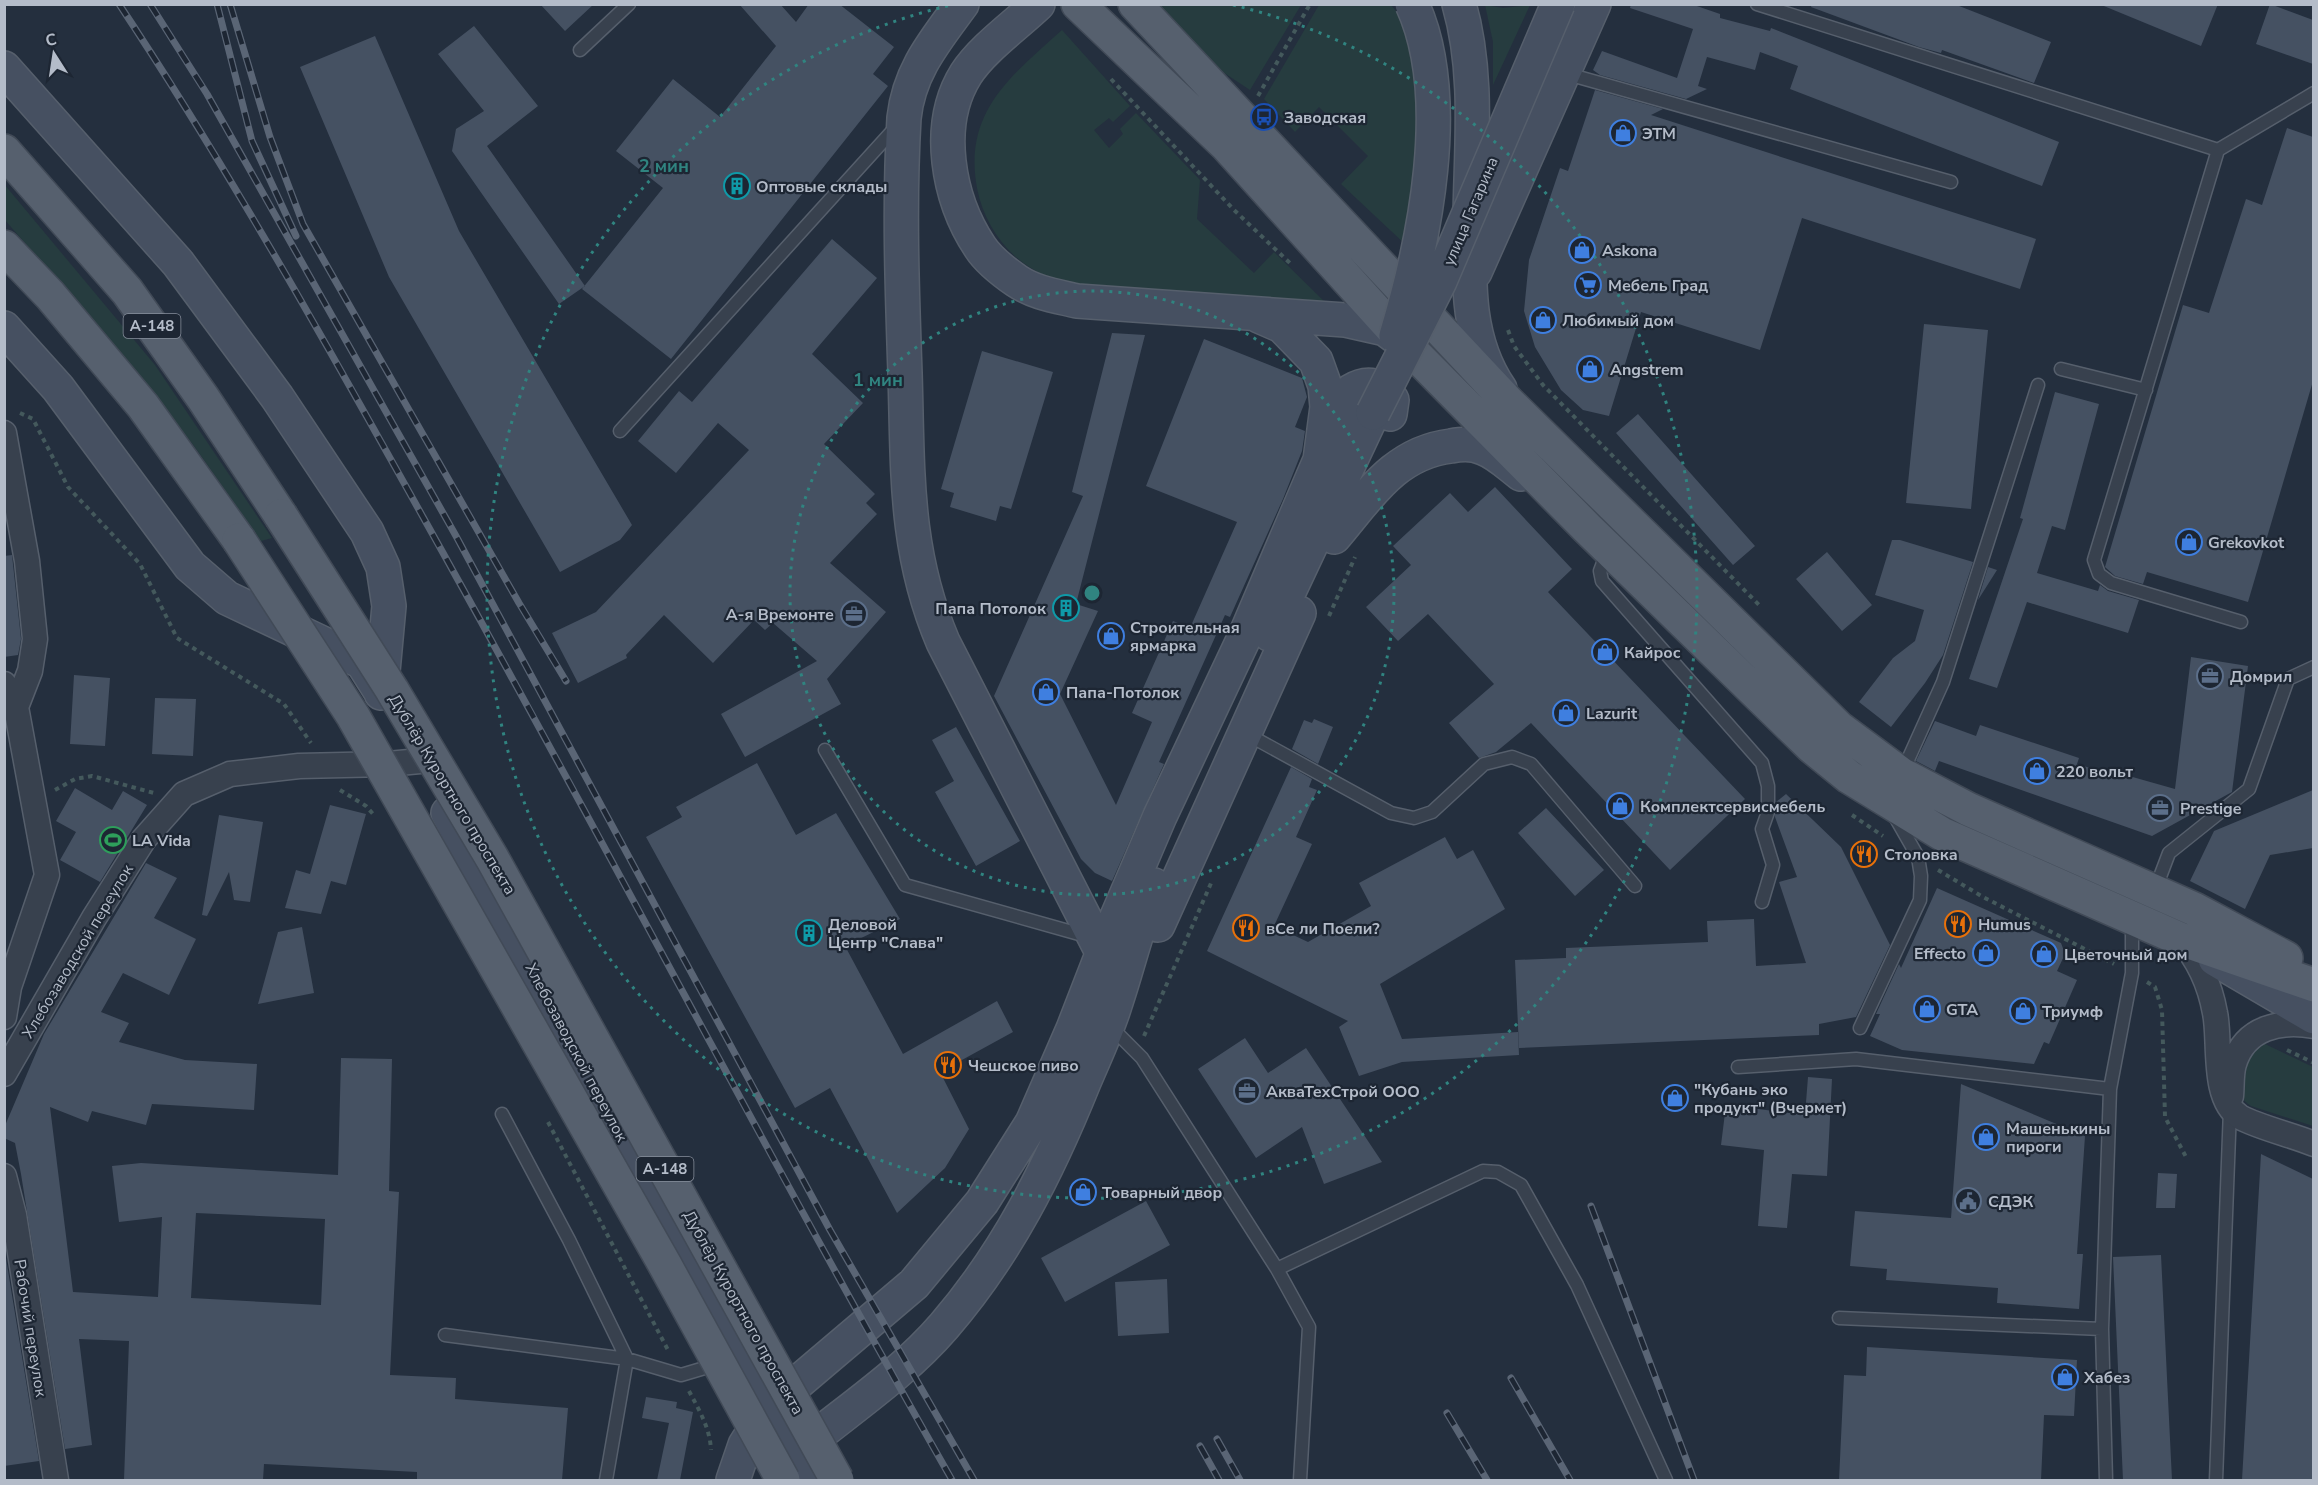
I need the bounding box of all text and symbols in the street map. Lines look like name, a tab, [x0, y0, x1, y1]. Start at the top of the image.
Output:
north arrow	[24, 24, 84, 84]
text: С	[43, 28, 59, 52]
bus stop icon: Заводская	[1249, 102, 1279, 132]
place label: Заводская	[1284, 107, 1366, 129]
shop icon: ЭТМ	[1608, 118, 1638, 148]
place label: ЭТМ	[1642, 123, 1676, 145]
text: 2 мин	[639, 154, 689, 178]
street label: улица Гагарина	[1438, 154, 1504, 269]
building icon: Оптовые склады	[722, 171, 752, 201]
place label: Оптовые склады	[756, 176, 887, 198]
shop icon: Askona	[1567, 235, 1597, 265]
place label: Askona	[1602, 240, 1657, 262]
supermarket icon: Мебель Град	[1573, 270, 1603, 300]
place label: Мебель Град	[1608, 275, 1708, 297]
shop icon: Любимый дом	[1528, 305, 1558, 335]
place label: Любимый дом	[1562, 310, 1674, 332]
road number: А-148	[124, 314, 180, 338]
shop icon: Angstrem	[1575, 354, 1605, 384]
place label: Angstrem	[1610, 359, 1684, 381]
text: 1 мин	[853, 368, 903, 392]
shop icon: Grekovkot	[2174, 527, 2204, 557]
place label: Grekovkot	[2208, 532, 2285, 554]
centre of rings	[1082, 583, 1102, 603]
building icon: Папа Потолок	[1051, 593, 1081, 623]
place label: Папа Потолок	[935, 598, 1047, 620]
office icon: А-я Времонте	[839, 599, 869, 629]
place label: А-я Времонте	[726, 604, 834, 626]
place label: Строительная ярмарка	[1130, 617, 1240, 657]
shop icon: Строительная ярмарка	[1096, 621, 1126, 651]
shop icon: Кайрос	[1590, 637, 1620, 667]
place label: Кайрос	[1624, 642, 1681, 664]
office icon: Домрил	[2195, 661, 2225, 691]
place label: Домрил	[2230, 666, 2292, 688]
shop icon: Папа-Потолок	[1031, 677, 1061, 707]
place label: Папа-Потолок	[1066, 682, 1180, 704]
street label: Дублёр Курортного проспекта	[383, 690, 521, 899]
shop icon: Lazurit	[1551, 698, 1581, 728]
place label: Lazurit	[1586, 703, 1638, 725]
shop icon: 220 вольт	[2022, 756, 2052, 786]
place label: 220 вольт	[2056, 761, 2133, 783]
shop icon: Комплектсервисмебель	[1605, 791, 1635, 821]
office icon: Prestige	[2145, 793, 2175, 823]
place label: Комплектсервисмебель	[1640, 796, 1825, 818]
place label: Prestige	[2180, 798, 2242, 820]
sports icon: LA Vida	[98, 825, 128, 855]
place label: LA Vida	[132, 830, 191, 852]
restaurant icon: Столовка	[1849, 839, 1879, 869]
place label: Столовка	[1884, 844, 1958, 866]
street label: Хлебозаводской переулок	[17, 860, 139, 1043]
restaurant icon: Humus	[1943, 909, 1973, 939]
restaurant icon: вСе ли Поели?	[1231, 913, 1261, 943]
place label: Деловой Центр "Слава"	[828, 914, 943, 954]
place label: Humus	[1978, 914, 2031, 936]
building icon: Деловой Центр "Слава"	[794, 918, 824, 948]
place label: вСе ли Поели?	[1266, 918, 1380, 940]
shop icon: Effecto	[1971, 938, 2001, 968]
shop icon: Цветочный дом	[2029, 939, 2059, 969]
place label: Effecto	[1914, 943, 1966, 965]
place label: Цветочный дом	[2064, 944, 2188, 966]
street label: Хлебозаводской переулок	[520, 959, 633, 1146]
shop icon: GTA	[1912, 994, 1942, 1024]
shop icon: Триумф	[2008, 996, 2038, 1026]
place label: GTA	[1946, 999, 1978, 1021]
place label: Триумф	[2042, 1001, 2103, 1023]
restaurant icon: Чешское пиво	[933, 1050, 963, 1080]
place label: Чешское пиво	[968, 1055, 1079, 1077]
office icon: АкваТехСтрой ООО	[1232, 1076, 1262, 1106]
place label: "Кубань эко продукт" (Вчермет)	[1694, 1079, 1847, 1119]
place label: АкваТехСтрой ООО	[1266, 1081, 1420, 1103]
shop icon: "Кубань эко продукт" (Вчермет)	[1660, 1083, 1690, 1113]
place label: Машенькины пироги	[2006, 1118, 2110, 1158]
shop icon: Машенькины пироги	[1971, 1122, 2001, 1152]
road number: А-148	[636, 1157, 694, 1181]
shop icon: Товарный двор	[1068, 1177, 1098, 1207]
place label: Товарный двор	[1102, 1182, 1223, 1204]
public building icon: СДЭК	[1953, 1186, 1983, 1216]
place label: СДЭК	[1988, 1191, 2034, 1213]
street label: Дублёр Курортного проспекта	[678, 1206, 809, 1419]
street label: Рабочий переулок	[8, 1258, 52, 1399]
shop icon: Хабез	[2050, 1362, 2080, 1392]
place label: Хабез	[2083, 1367, 2130, 1389]

